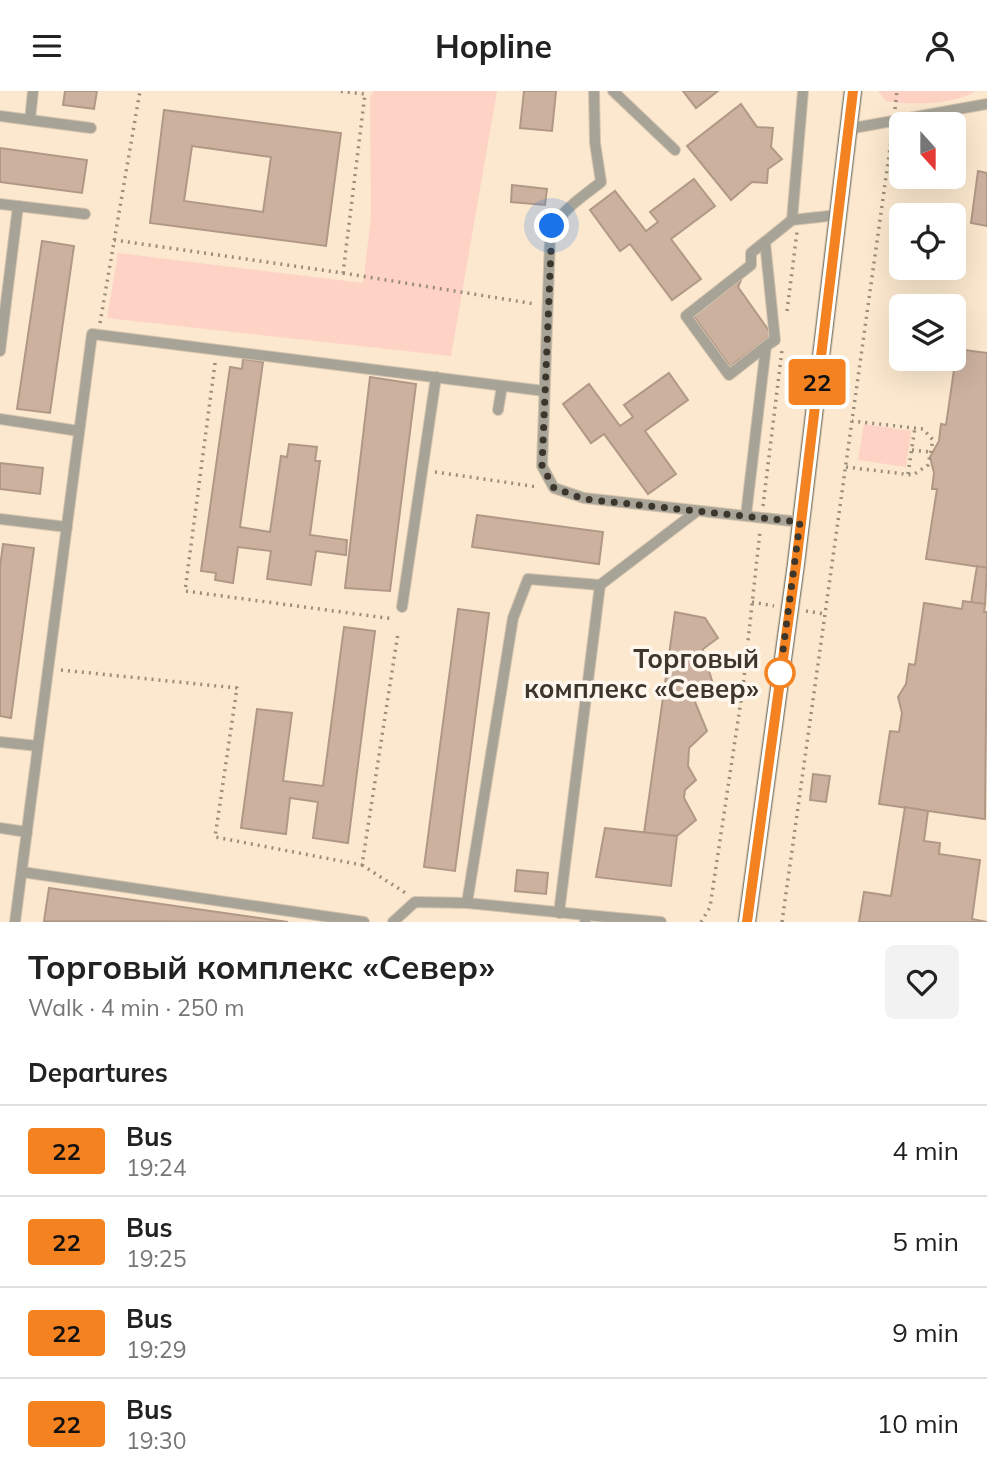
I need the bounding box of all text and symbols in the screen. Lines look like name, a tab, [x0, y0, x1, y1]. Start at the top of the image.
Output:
text: Hopline	[435, 26, 552, 66]
icon: menu	[28, 27, 66, 65]
icon: person	[921, 27, 959, 65]
north arrow	[889, 112, 966, 189]
map controls	[889, 112, 966, 371]
button: locate	[889, 203, 966, 280]
your location	[534, 208, 569, 243]
button: layers	[889, 294, 966, 371]
line badge: 22	[786, 359, 848, 405]
text: 22	[803, 367, 831, 397]
place label: Торговый комплекс «Север»	[524, 642, 759, 705]
marker: Торговый комплекс «Север»	[765, 658, 795, 688]
button: heart	[885, 945, 959, 1019]
text: Торговый комплекс «Север»	[28, 946, 495, 987]
text: Walk · 4 min · 250 m	[28, 993, 245, 1022]
text: Departures	[28, 1056, 168, 1089]
text: Bus	[126, 1120, 172, 1153]
text: 4 min	[892, 1134, 959, 1167]
text: 22	[52, 1136, 81, 1166]
text: 19:24	[126, 1153, 186, 1182]
text: Bus	[126, 1211, 172, 1244]
text: 5 min	[892, 1225, 959, 1258]
text: 22	[52, 1227, 81, 1257]
text: 19:25	[126, 1244, 186, 1273]
text: Bus	[126, 1302, 172, 1335]
text: 9 min	[892, 1316, 959, 1349]
text: 22	[52, 1318, 81, 1348]
text: 19:29	[126, 1335, 186, 1364]
text: Bus	[126, 1393, 172, 1426]
text: 10 min	[877, 1407, 959, 1440]
text: 22	[52, 1409, 81, 1439]
text: 19:30	[126, 1426, 186, 1455]

